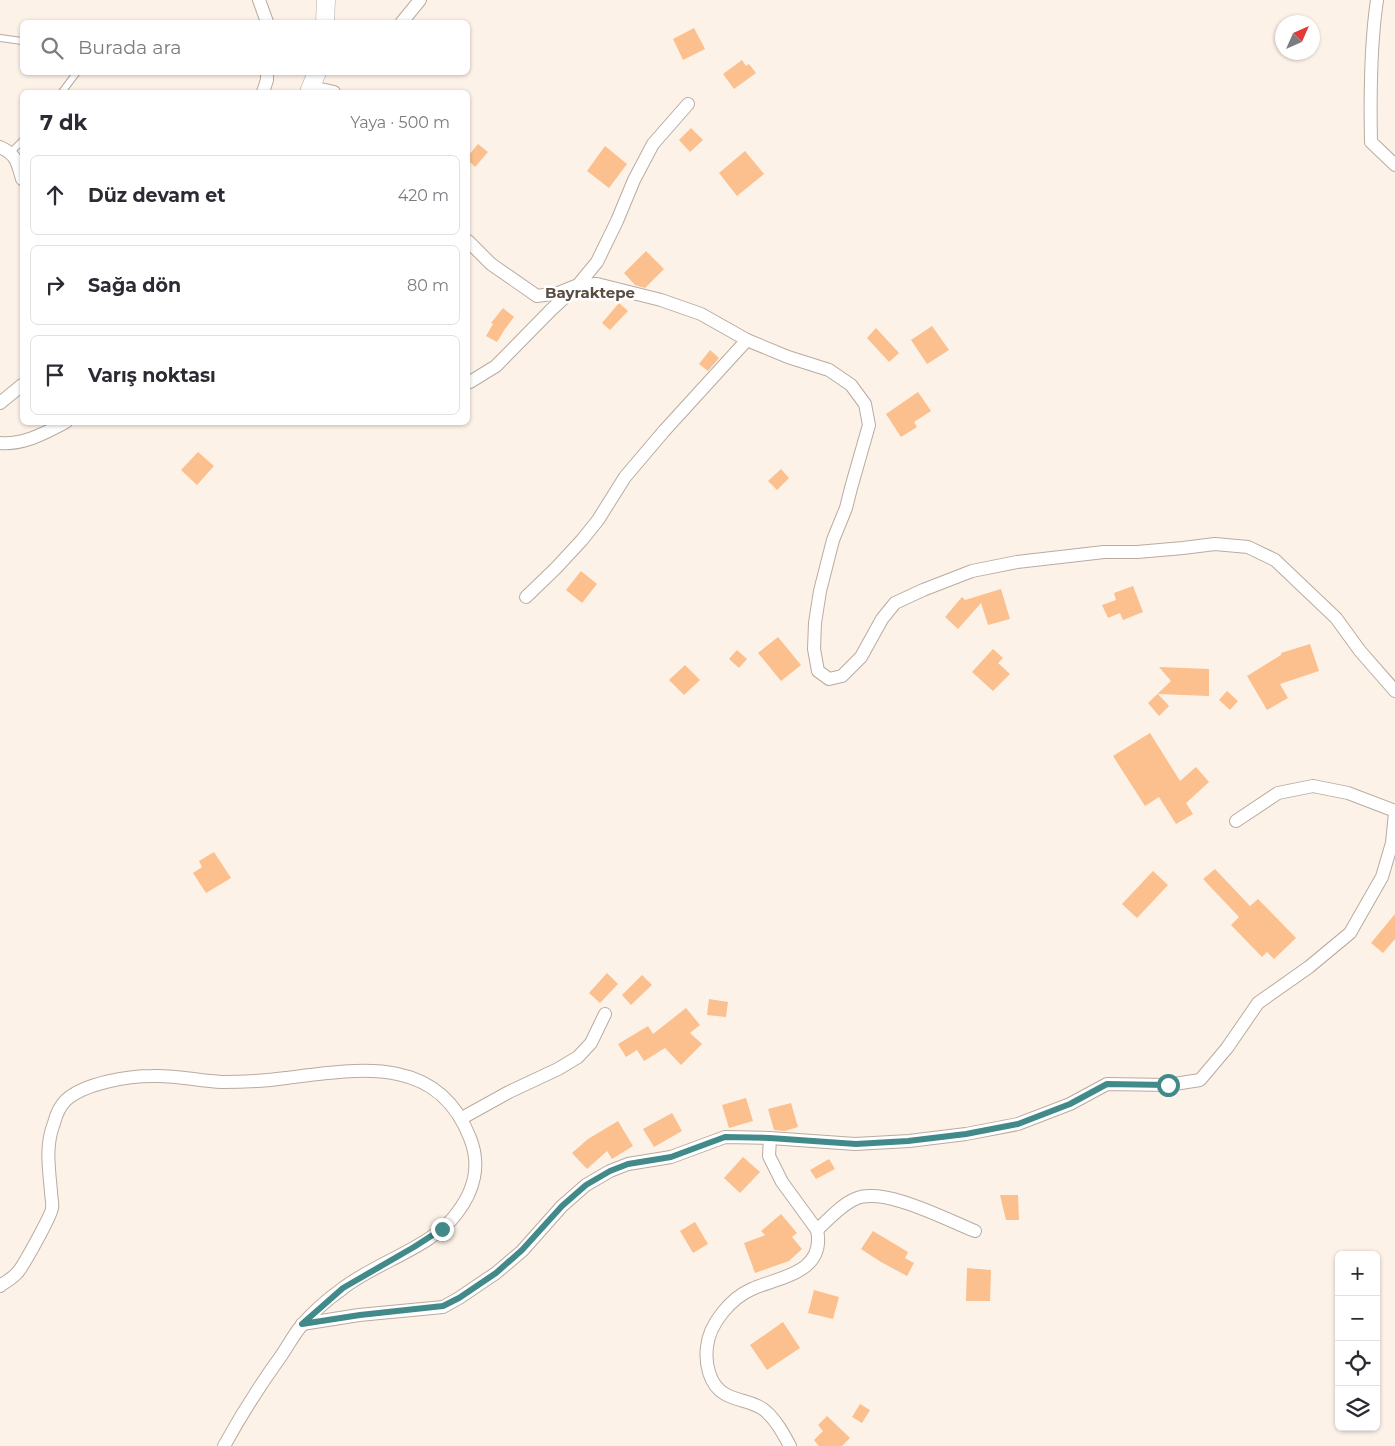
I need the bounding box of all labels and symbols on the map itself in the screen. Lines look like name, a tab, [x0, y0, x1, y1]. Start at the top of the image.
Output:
north arrow	[1275, 15, 1320, 60]
district label: Bayraktepe	[545, 283, 635, 302]
route start	[1157, 1074, 1180, 1097]
route end	[431, 1218, 454, 1241]

